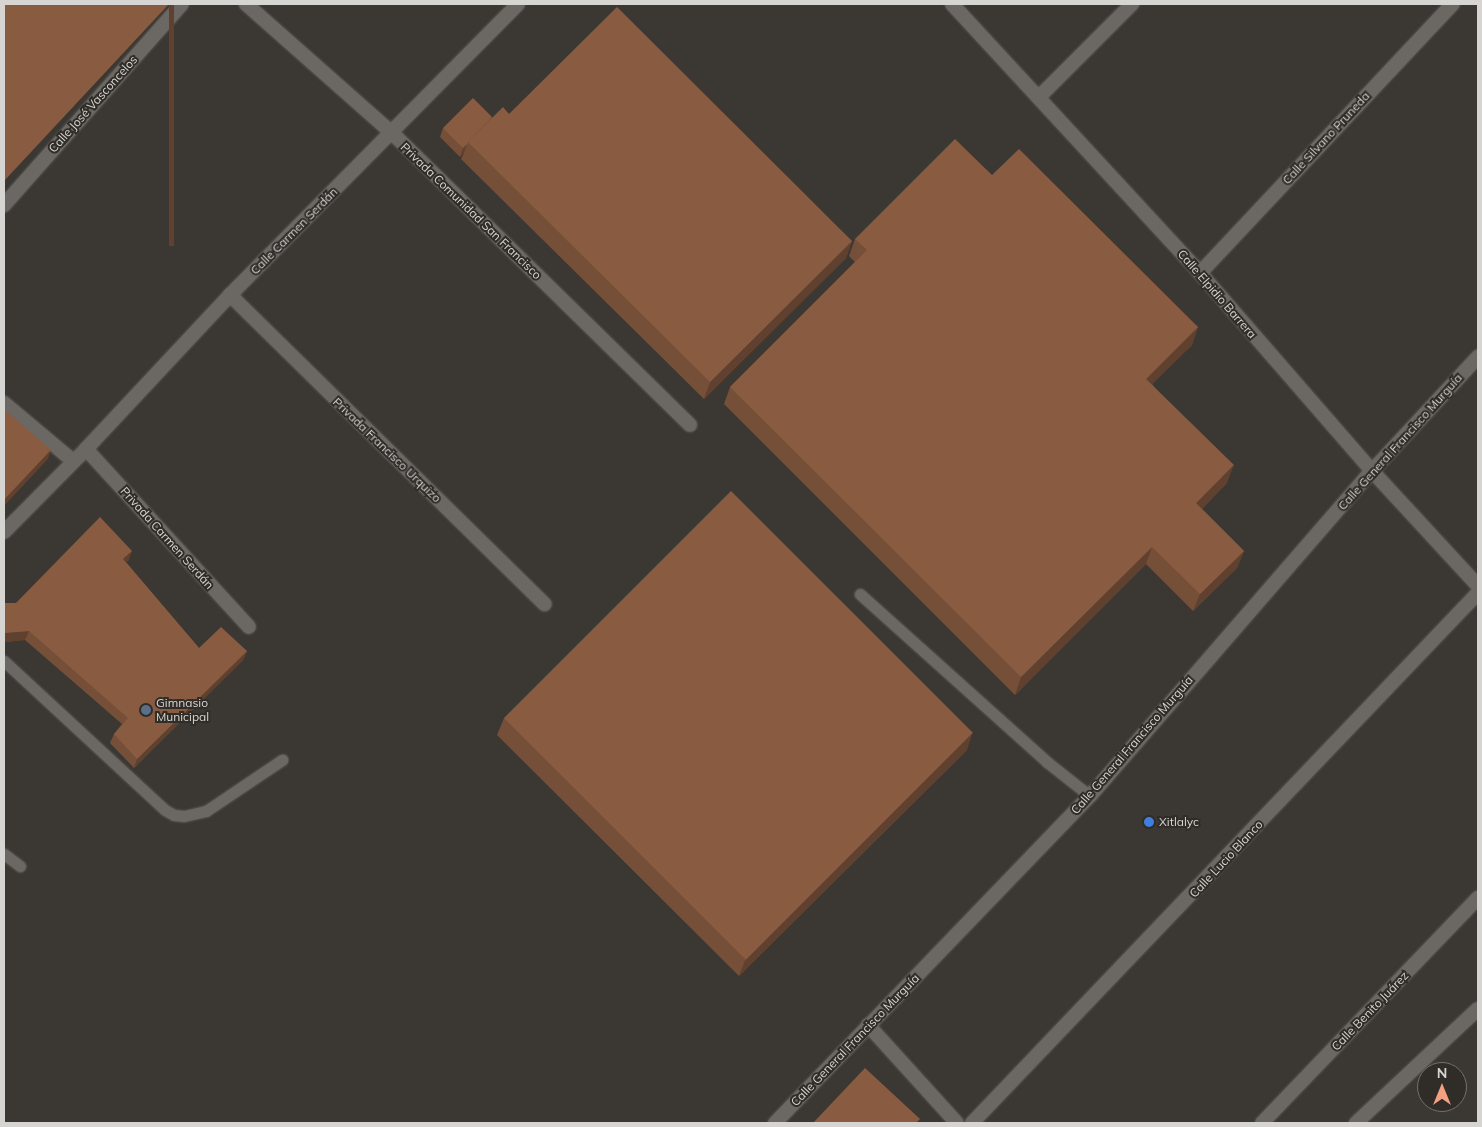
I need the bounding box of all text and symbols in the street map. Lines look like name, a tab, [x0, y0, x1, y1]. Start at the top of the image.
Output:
street label: Calle José Vasconcelos	[46, 53, 140, 155]
street label: Calle Silvano Pruneda	[1279, 89, 1373, 187]
street label: Privada Comunidad San Francisco	[398, 140, 544, 282]
street label: Calle Carmen Serdán	[248, 185, 340, 277]
street label: Calle Elpidio Barrera	[1175, 247, 1259, 341]
street label: Calle General Francisco Murguía	[1335, 371, 1465, 513]
street label: Privada Francisco Urquizo	[330, 395, 444, 505]
street label: Privada Carmen Serdán	[117, 484, 217, 592]
street label: Calle General Francisco Murguía	[1068, 673, 1196, 817]
place label: Gimnasio Municipal	[156, 696, 209, 724]
marker: Gimnasio Municipal	[140, 704, 152, 716]
place label: Xitlalyc	[1159, 815, 1199, 829]
marker: Xitlalyc	[1143, 816, 1155, 828]
street label: Calle Lucio Blanco	[1186, 817, 1266, 901]
street label: Calle Benito Juárez	[1329, 968, 1411, 1054]
street label: Calle General Francisco Murguía	[788, 971, 922, 1109]
north arrow	[1417, 1062, 1467, 1112]
text: N	[1437, 1064, 1447, 1082]

